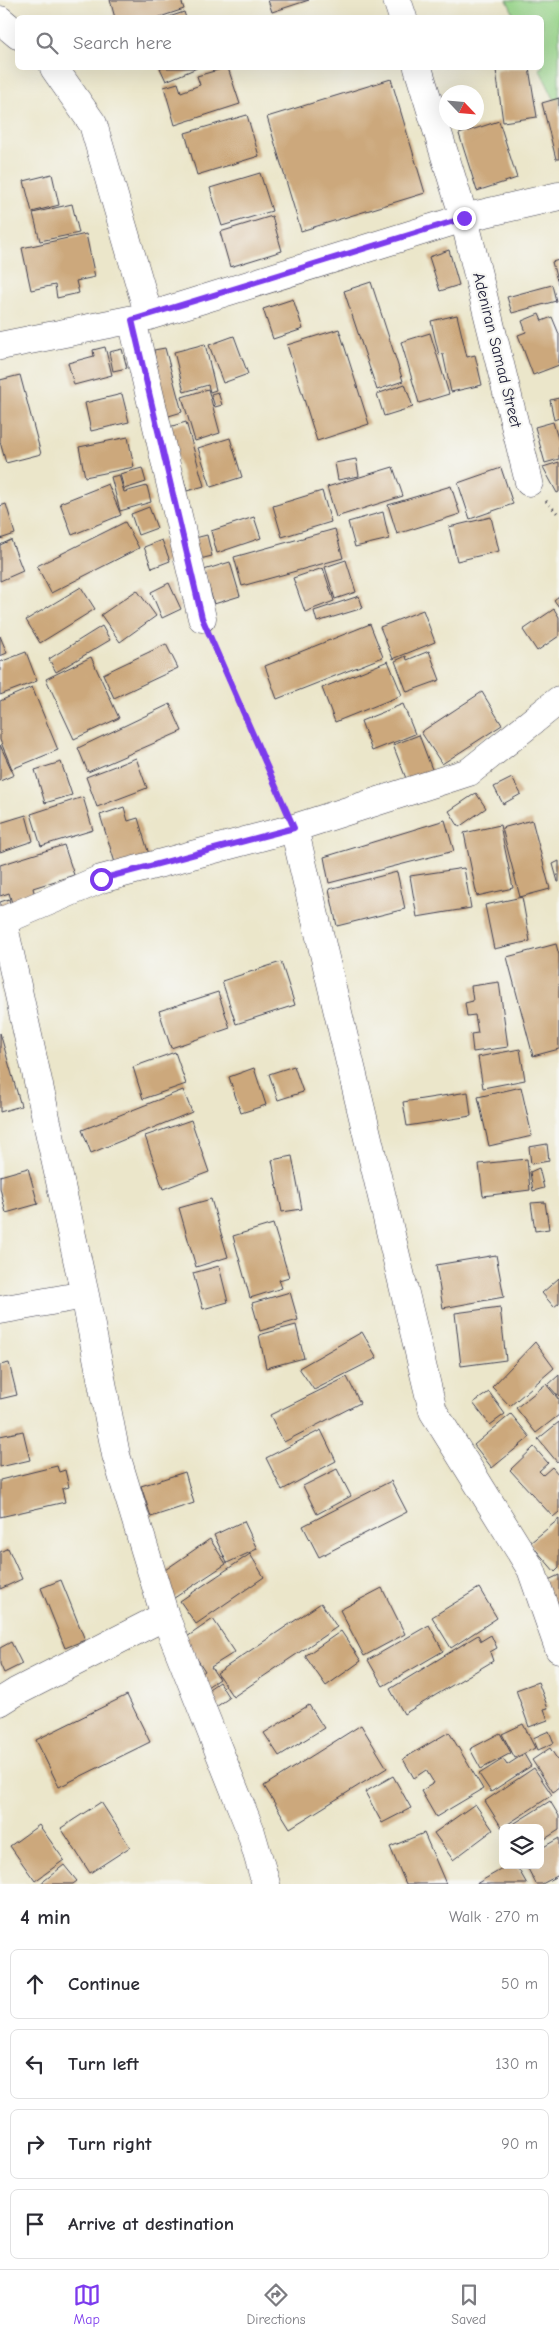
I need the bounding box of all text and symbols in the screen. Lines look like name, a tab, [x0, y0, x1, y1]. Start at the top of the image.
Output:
search box	[15, 15, 544, 70]
icon: search	[33, 29, 61, 57]
text: Search here	[73, 32, 172, 54]
north arrow	[439, 85, 484, 130]
route end	[453, 207, 476, 230]
street label: Adeniran Samad Street	[469, 271, 525, 430]
route start	[90, 868, 113, 891]
map controls	[499, 1824, 544, 1869]
button: layers	[499, 1824, 544, 1869]
text: 4 min	[20, 1905, 71, 1929]
text: Walk · 270 m	[449, 1908, 539, 1926]
icon: ahead	[21, 1970, 49, 1998]
text: Continue	[68, 1973, 140, 1995]
text: 50 m	[501, 1975, 538, 1993]
icon: left	[21, 2050, 49, 2078]
text: Turn left	[68, 2053, 139, 2075]
text: 130 m	[495, 2055, 538, 2073]
icon: right	[21, 2130, 49, 2158]
text: Turn right	[68, 2133, 152, 2155]
text: 90 m	[501, 2135, 538, 2153]
icon: arrive	[21, 2210, 49, 2238]
text: Arrive at destination	[68, 2213, 234, 2235]
tab: Map	[73, 2281, 101, 2328]
tab: Directions	[246, 2281, 306, 2328]
tab: Saved	[451, 2281, 486, 2328]

